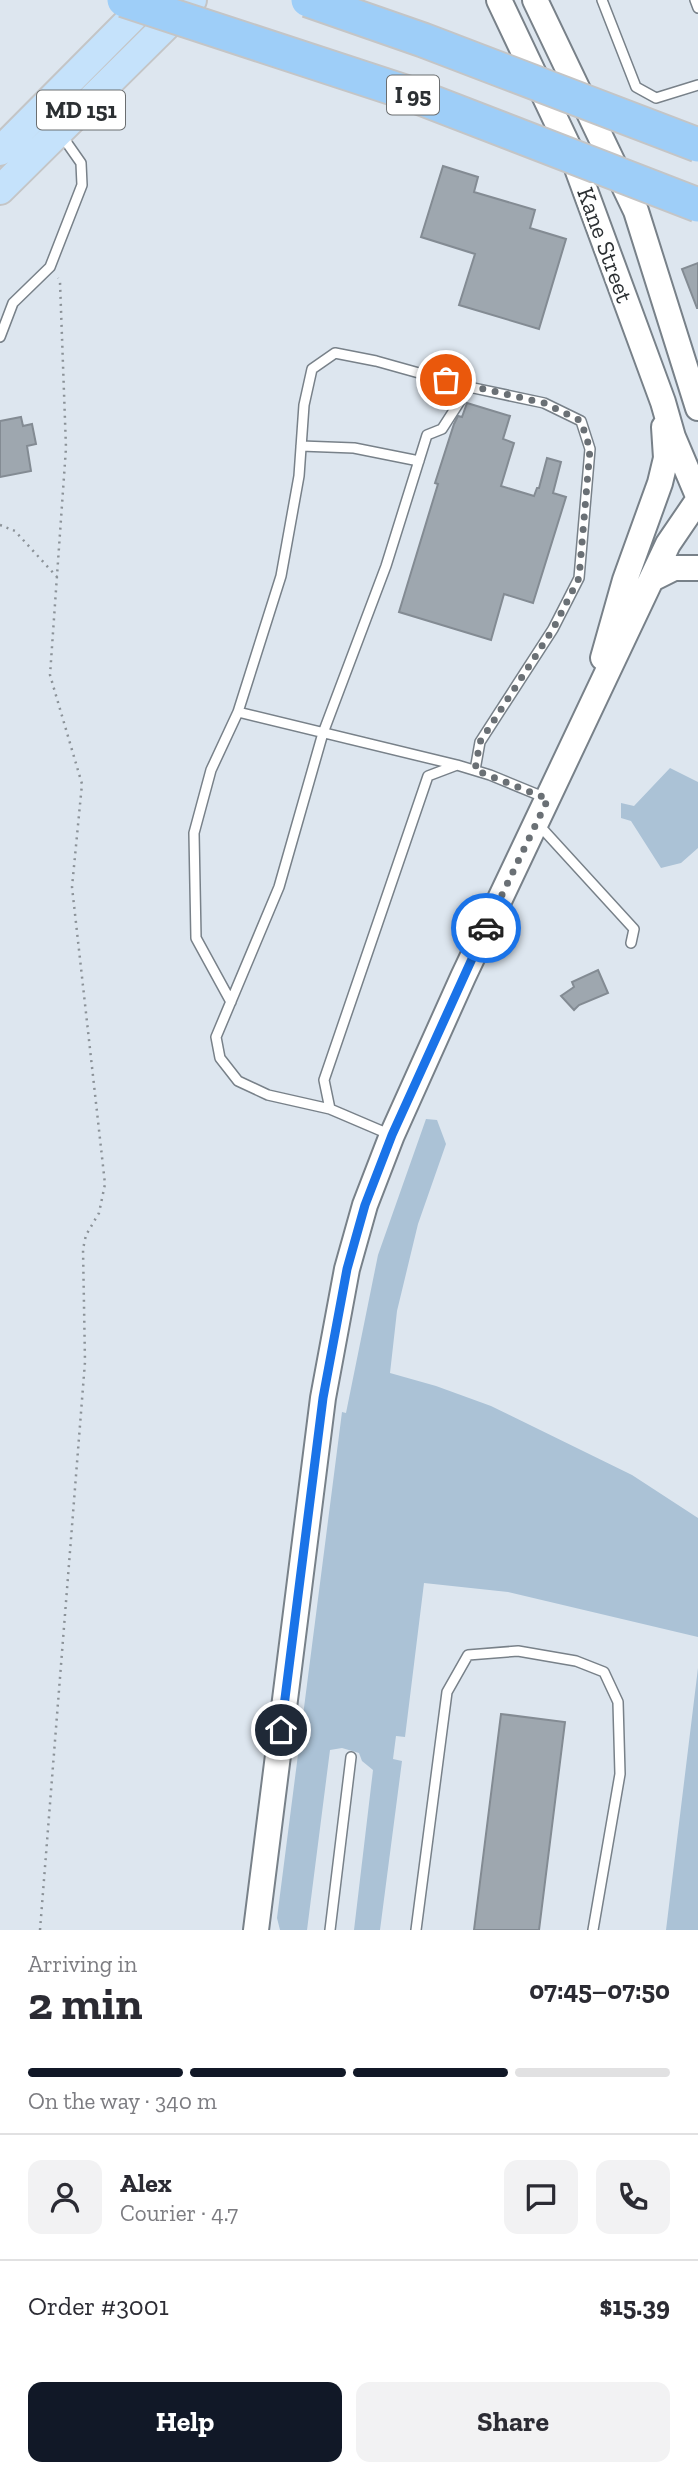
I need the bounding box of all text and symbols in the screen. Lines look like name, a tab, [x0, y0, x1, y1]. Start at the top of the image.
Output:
road number: I 95	[387, 76, 439, 114]
road number: MD 151	[37, 90, 125, 130]
street label: Kane Street	[571, 183, 640, 307]
pin	[416, 350, 476, 410]
icon: bag	[427, 361, 465, 399]
courier	[451, 893, 521, 963]
icon: car	[467, 909, 505, 947]
pin	[251, 1700, 311, 1760]
icon: home	[262, 1711, 300, 1749]
text: Arriving in	[28, 1950, 137, 1978]
text: 07:45–07:50	[529, 1974, 670, 2006]
text: 2 min	[28, 1976, 143, 2031]
text: On the way · 340 m	[28, 2087, 217, 2115]
button: person	[28, 2160, 102, 2234]
button: chat	[504, 2160, 578, 2234]
button: phone	[596, 2160, 670, 2234]
text: Alex	[120, 2167, 172, 2199]
text: Courier · 4.7	[120, 2199, 238, 2227]
text: Order #3001	[28, 2290, 169, 2322]
text: $15.39	[599, 2290, 670, 2322]
button: Help	[28, 2382, 342, 2462]
button: Share	[356, 2382, 670, 2462]

